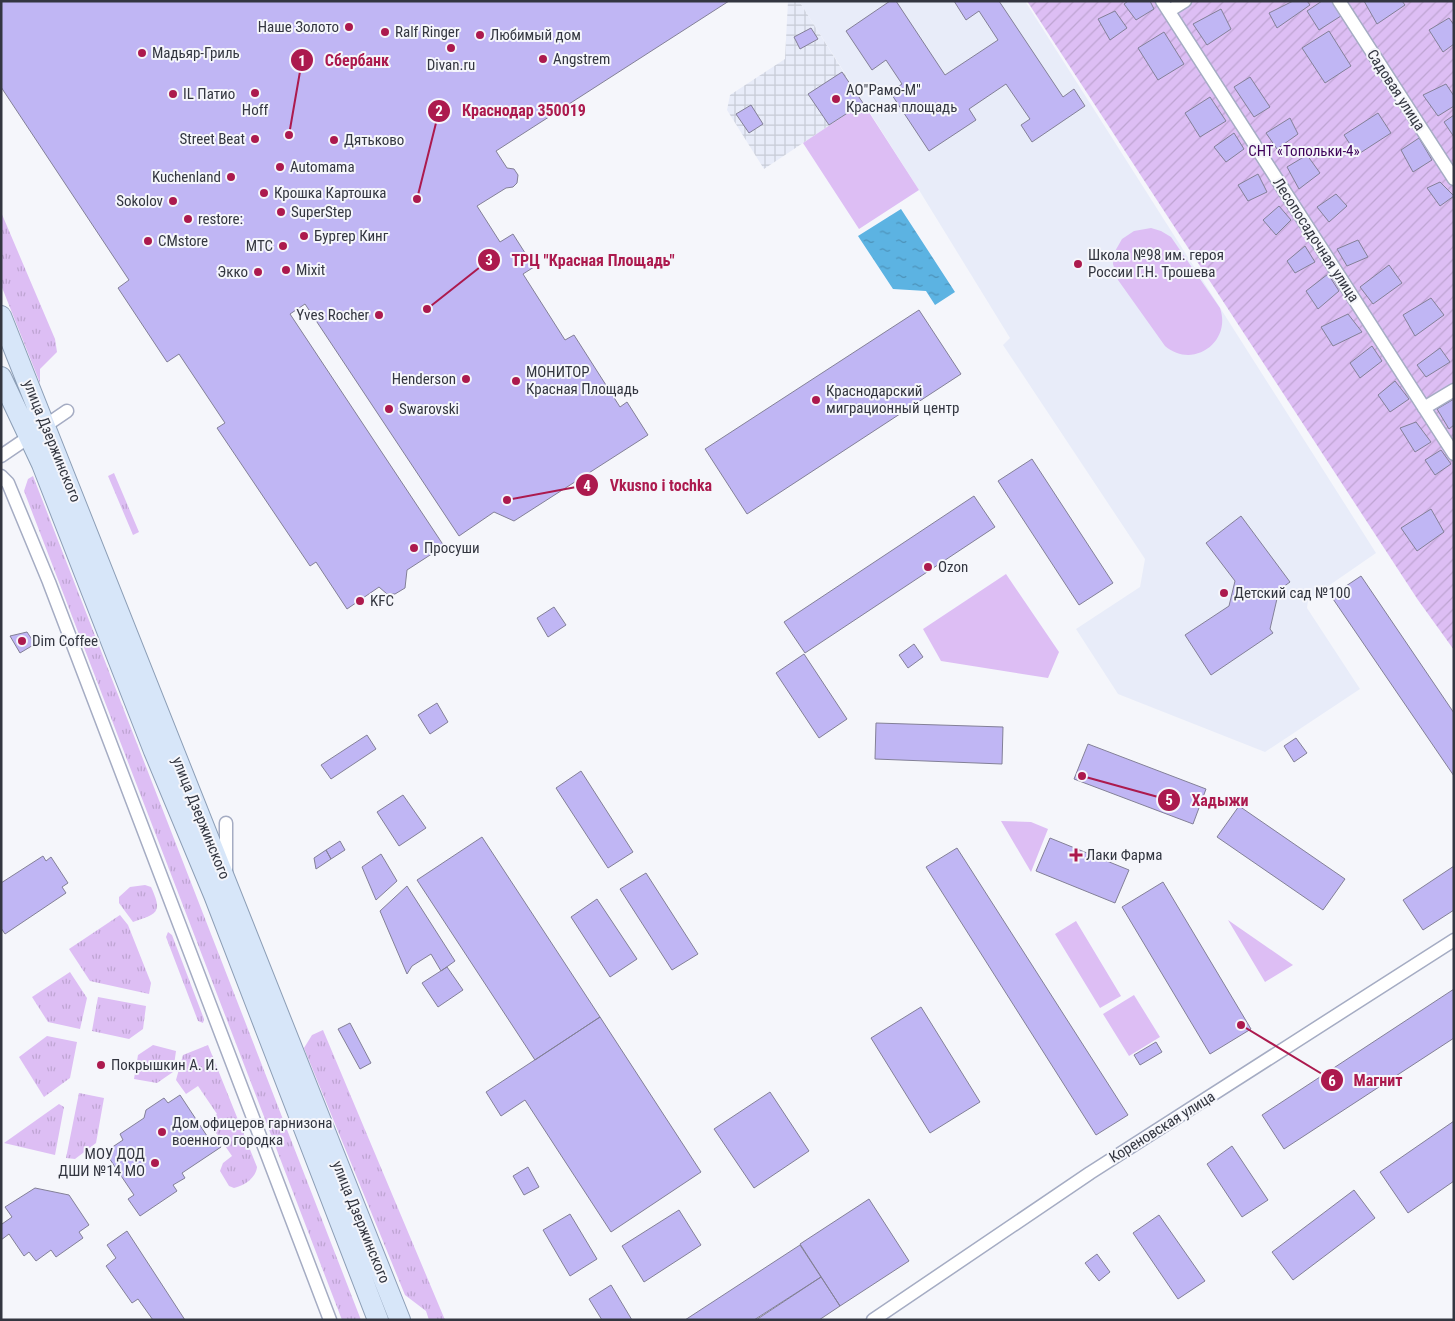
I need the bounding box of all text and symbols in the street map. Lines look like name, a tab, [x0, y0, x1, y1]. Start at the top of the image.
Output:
place label: Наше Золото	[258, 18, 339, 36]
marker: Наше Золото	[343, 21, 355, 33]
place label: Ralf Ringer	[395, 23, 460, 41]
marker: Ralf Ringer	[379, 26, 391, 38]
place label: Любимый дом	[490, 26, 581, 44]
marker: Любимый дом	[474, 29, 486, 41]
marker: Divan.ru	[445, 42, 457, 54]
place label: Мадьяр-Гриль	[152, 44, 240, 62]
callout: Сбербанк	[289, 45, 399, 76]
street label: Садовая улица	[1363, 46, 1429, 134]
marker: Мадьяр-Гриль	[136, 47, 148, 59]
place label: Angstrem	[553, 50, 610, 68]
text: Сбербанк	[325, 51, 389, 70]
text: 1	[298, 52, 306, 70]
marker: Angstrem	[537, 53, 549, 65]
place label: Divan.ru	[427, 56, 475, 74]
place label: АО"Рамо-М" Красная площадь	[846, 81, 957, 116]
place label: IL Патио	[183, 85, 235, 103]
marker: Hoff	[249, 87, 261, 99]
marker: IL Патио	[167, 88, 179, 100]
marker: АО"Рамо-М" Красная площадь	[830, 93, 842, 105]
callout: Краснодар 350019	[427, 95, 595, 126]
place label: Hoff	[242, 101, 268, 119]
text: Краснодар 350019	[462, 101, 586, 120]
text: 2	[435, 102, 443, 120]
place label: Street Beat	[180, 130, 245, 148]
place label: Дятьково	[344, 131, 404, 149]
marker: Street Beat	[249, 133, 261, 145]
marker: Дятьково	[328, 134, 340, 146]
park label: СНТ «Топольки-4»	[1248, 142, 1360, 160]
place label: Automama	[290, 158, 355, 176]
marker: Automama	[274, 161, 286, 173]
place label: Kuchenland	[152, 168, 221, 186]
marker: Kuchenland	[225, 171, 237, 183]
street label: Лесопосадочная улица	[1269, 174, 1363, 306]
place label: Крошка Картошка	[274, 184, 387, 202]
marker: Крошка Картошка	[258, 187, 270, 199]
place label: Sokolov	[116, 192, 164, 210]
marker: Sokolov	[167, 195, 179, 207]
place label: SuperStep	[291, 203, 352, 221]
marker: SuperStep	[275, 206, 287, 218]
place label: restore:	[198, 210, 243, 228]
marker: restore:	[182, 213, 194, 225]
place label: Бургер Кинг	[314, 227, 389, 245]
marker: Бургер Кинг	[298, 230, 310, 242]
place label: CMstore	[158, 232, 208, 250]
marker: CMstore	[142, 235, 154, 247]
place label: МТС	[246, 237, 273, 255]
marker: МТС	[277, 240, 289, 252]
callout: ТРЦ "Красная Площадь"	[477, 245, 685, 276]
place label: Школа №98 им. героя России Г.Н. Трошева	[1088, 246, 1224, 281]
text: 3	[485, 251, 493, 269]
text: ТРЦ "Красная Площадь"	[511, 251, 675, 270]
marker: Школа №98 им. героя России Г.Н. Трошева	[1072, 258, 1084, 270]
place label: Mixit	[296, 261, 325, 279]
place label: Экко	[217, 263, 248, 281]
marker: Mixit	[280, 264, 292, 276]
marker: Экко	[252, 266, 264, 278]
place label: Yves Rocher	[296, 306, 369, 324]
marker: Yves Rocher	[373, 309, 385, 321]
place label: МОНИТОР Красная Площадь	[526, 363, 639, 398]
place label: Henderson	[392, 370, 456, 388]
marker: Henderson	[460, 373, 472, 385]
marker: МОНИТОР Красная Площадь	[510, 375, 522, 387]
street label: улица Дзержинского	[19, 377, 85, 505]
place label: Краснодарский миграционный центр	[826, 382, 959, 417]
marker: Краснодарский миграционный центр	[810, 394, 822, 406]
place label: Swarovski	[399, 400, 459, 418]
marker: Swarovski	[383, 403, 395, 415]
callout: Vkusno i tochka	[575, 470, 722, 501]
text: Vkusno i tochka	[610, 476, 713, 495]
text: 4	[583, 477, 591, 495]
place label: Просуши	[424, 539, 480, 557]
marker: Просуши	[408, 542, 420, 554]
place label: Ozon	[938, 558, 968, 576]
marker: Ozon	[922, 561, 934, 573]
place label: Детский сад №100	[1234, 584, 1351, 602]
marker: Детский сад №100	[1218, 587, 1230, 599]
place label: KFC	[370, 592, 394, 610]
marker: KFC	[354, 595, 366, 607]
place label: Dim Coffee	[32, 632, 98, 650]
marker: Dim Coffee	[16, 635, 28, 647]
street label: улица Дзержинского	[168, 754, 234, 882]
callout: Хадыжи	[1156, 785, 1259, 816]
text: 5	[1165, 791, 1173, 809]
text: Хадыжи	[1191, 791, 1249, 810]
place label: Лаки Фарма	[1086, 846, 1162, 864]
marker: Лаки Фарма	[1070, 849, 1082, 861]
place label: Покрышкин А. И.	[111, 1056, 218, 1074]
marker: Покрышкин А. И.	[95, 1059, 107, 1071]
callout: Магнит	[1319, 1065, 1413, 1096]
text: Магнит	[1354, 1071, 1402, 1090]
text: 6	[1328, 1072, 1336, 1090]
street label: Кореновская улица	[1106, 1087, 1218, 1167]
place label: Дом офицеров гарнизона военного городка	[172, 1114, 332, 1149]
marker: Дом офицеров гарнизона военного городка	[156, 1126, 168, 1138]
place label: МОУ ДОД ДШИ №14 МО	[58, 1145, 145, 1180]
marker: МОУ ДОД ДШИ №14 МО	[149, 1157, 161, 1169]
street label: улица Дзержинского	[328, 1158, 394, 1286]

